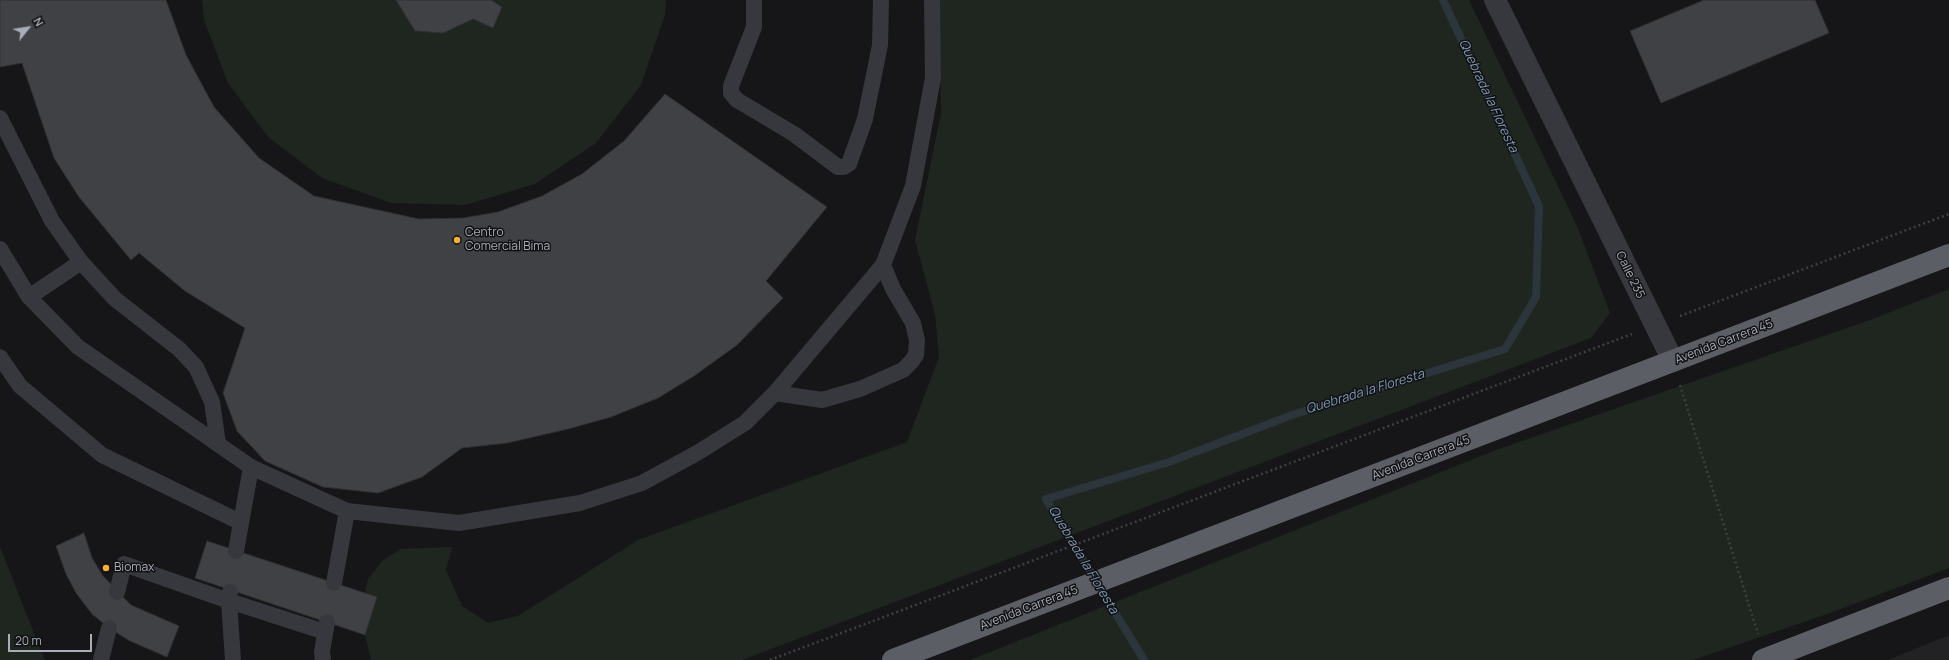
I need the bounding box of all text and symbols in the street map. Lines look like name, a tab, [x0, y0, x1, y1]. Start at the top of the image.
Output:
north arrow	[8, 8, 48, 48]
text: N	[30, 15, 47, 29]
water label: Quebrada la Floresta	[1455, 37, 1521, 155]
place label: Centro Comercial Bima	[465, 226, 550, 254]
marker: Centro Comercial Bima	[452, 235, 462, 245]
street label: Calle 235	[1612, 249, 1648, 301]
street label: Avenida Carrera 45	[1673, 317, 1775, 367]
water label: Quebrada la Floresta	[1304, 367, 1426, 417]
street label: Avenida Carrera 45	[1370, 433, 1472, 483]
water label: Quebrada la Floresta	[1045, 503, 1121, 617]
place label: Biomax	[114, 561, 154, 575]
marker: Biomax	[101, 563, 111, 573]
street label: Avenida Carrera 45	[978, 583, 1080, 633]
scale bar	[10, 626, 94, 652]
text: 20 m	[15, 632, 42, 649]

